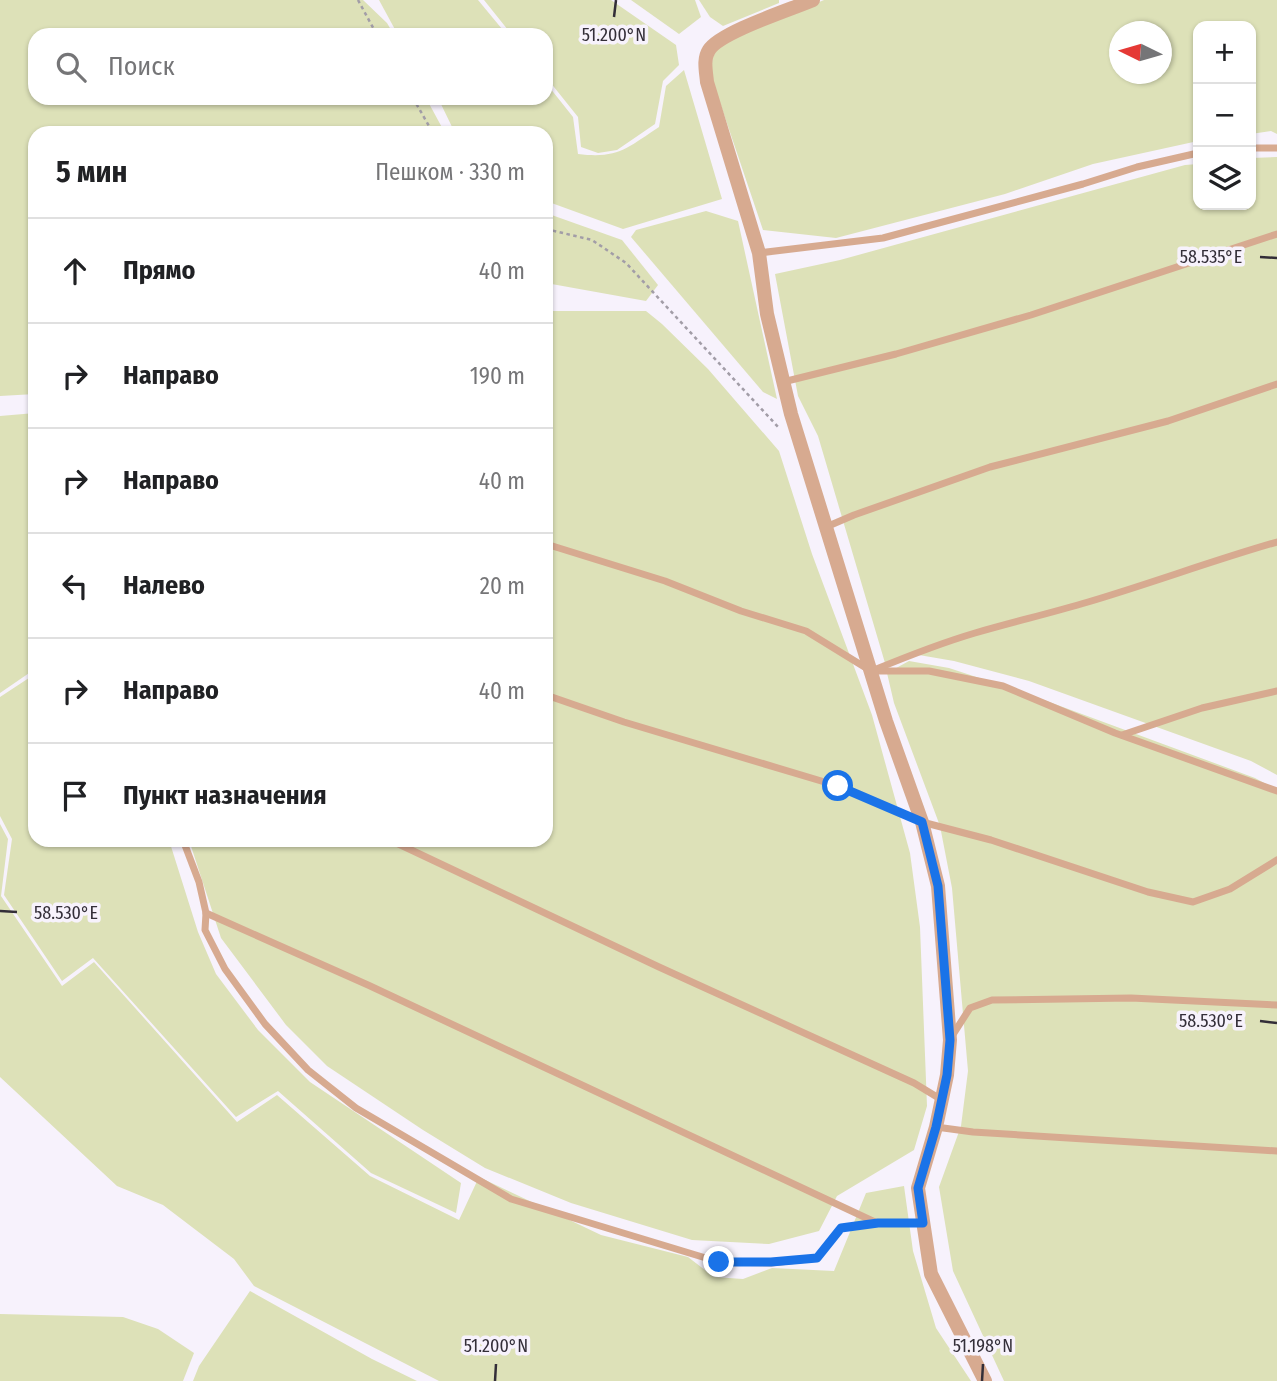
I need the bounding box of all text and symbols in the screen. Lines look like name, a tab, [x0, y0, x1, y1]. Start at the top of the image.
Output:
north arrow	[1109, 21, 1172, 84]
map controls	[1193, 21, 1256, 210]
button: +	[1193, 21, 1256, 84]
text: 51.200°N	[582, 24, 646, 46]
search box	[28, 28, 553, 105]
icon: search	[52, 48, 90, 86]
text: Поиск	[108, 51, 175, 82]
button: −	[1193, 84, 1256, 147]
button: layers	[1193, 147, 1256, 210]
text: 5 мин	[56, 154, 127, 190]
text: Пешком · 330 m	[375, 158, 525, 186]
text: 58.535°E	[1180, 246, 1242, 268]
icon: ahead	[56, 252, 94, 290]
text: Прямо	[123, 255, 195, 286]
text: 40 m	[479, 257, 525, 285]
icon: right	[56, 357, 94, 395]
text: Направо	[123, 360, 219, 391]
text: 190 m	[470, 362, 525, 390]
icon: right	[56, 462, 94, 500]
text: Направо	[123, 465, 219, 496]
text: 40 m	[479, 467, 525, 495]
icon: left	[56, 567, 94, 605]
text: Налево	[123, 570, 205, 601]
text: 20 m	[480, 572, 525, 600]
icon: right	[56, 672, 94, 710]
text: Направо	[123, 675, 219, 706]
text: 40 m	[479, 677, 525, 705]
route start	[822, 770, 853, 801]
icon: arrive	[56, 777, 94, 815]
text: Пункт назначения	[123, 780, 327, 811]
text: 58.530°E	[34, 902, 98, 924]
text: 58.530°E	[1179, 1010, 1243, 1032]
route end	[703, 1246, 734, 1277]
text: 51.200°N	[464, 1335, 528, 1357]
text: 51.198°N	[953, 1335, 1013, 1357]

